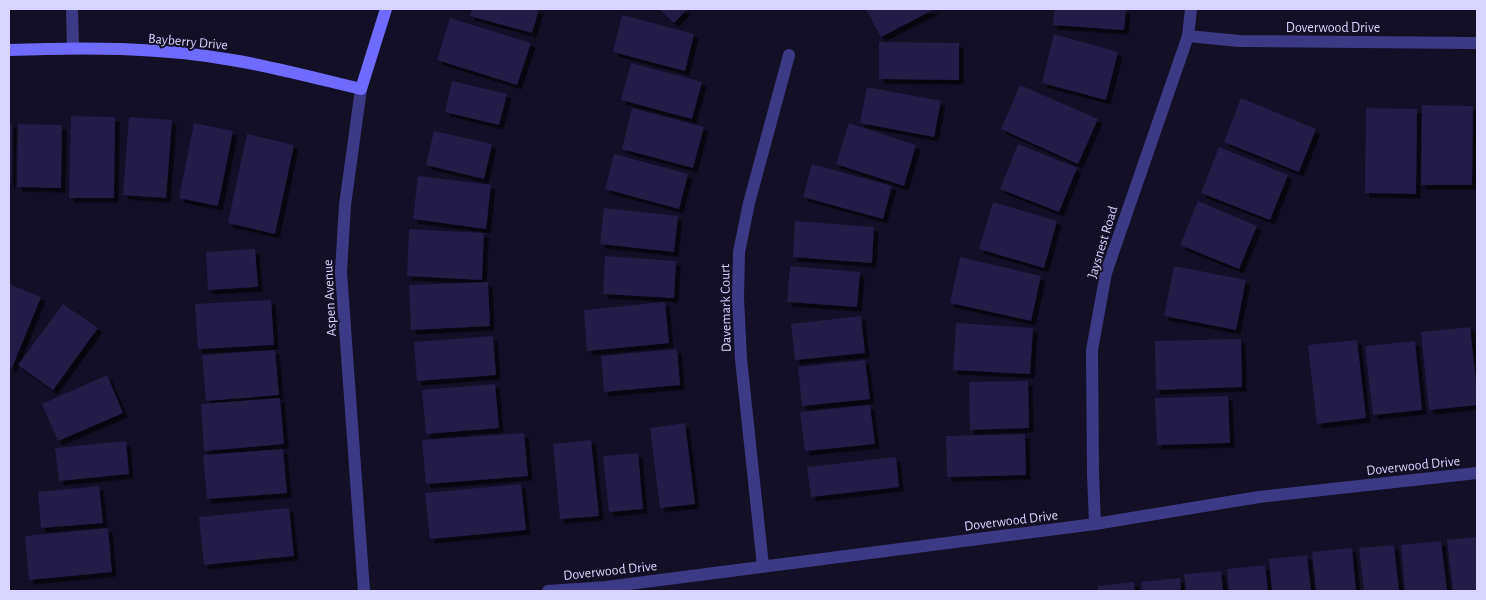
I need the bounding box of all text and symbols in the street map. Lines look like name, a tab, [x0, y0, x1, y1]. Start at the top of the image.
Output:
street label: Doverwood Drive	[1286, 21, 1380, 35]
street label: Bayberry Drive	[147, 32, 228, 52]
street label: Jaysnest Road	[1085, 204, 1121, 280]
street label: Aspen Avenue	[321, 259, 339, 337]
street label: Davemark Court	[718, 263, 734, 352]
street label: Doverwood Drive	[1365, 454, 1461, 478]
street label: Doverwood Drive	[963, 508, 1059, 534]
street label: Doverwood Drive	[562, 559, 658, 583]

